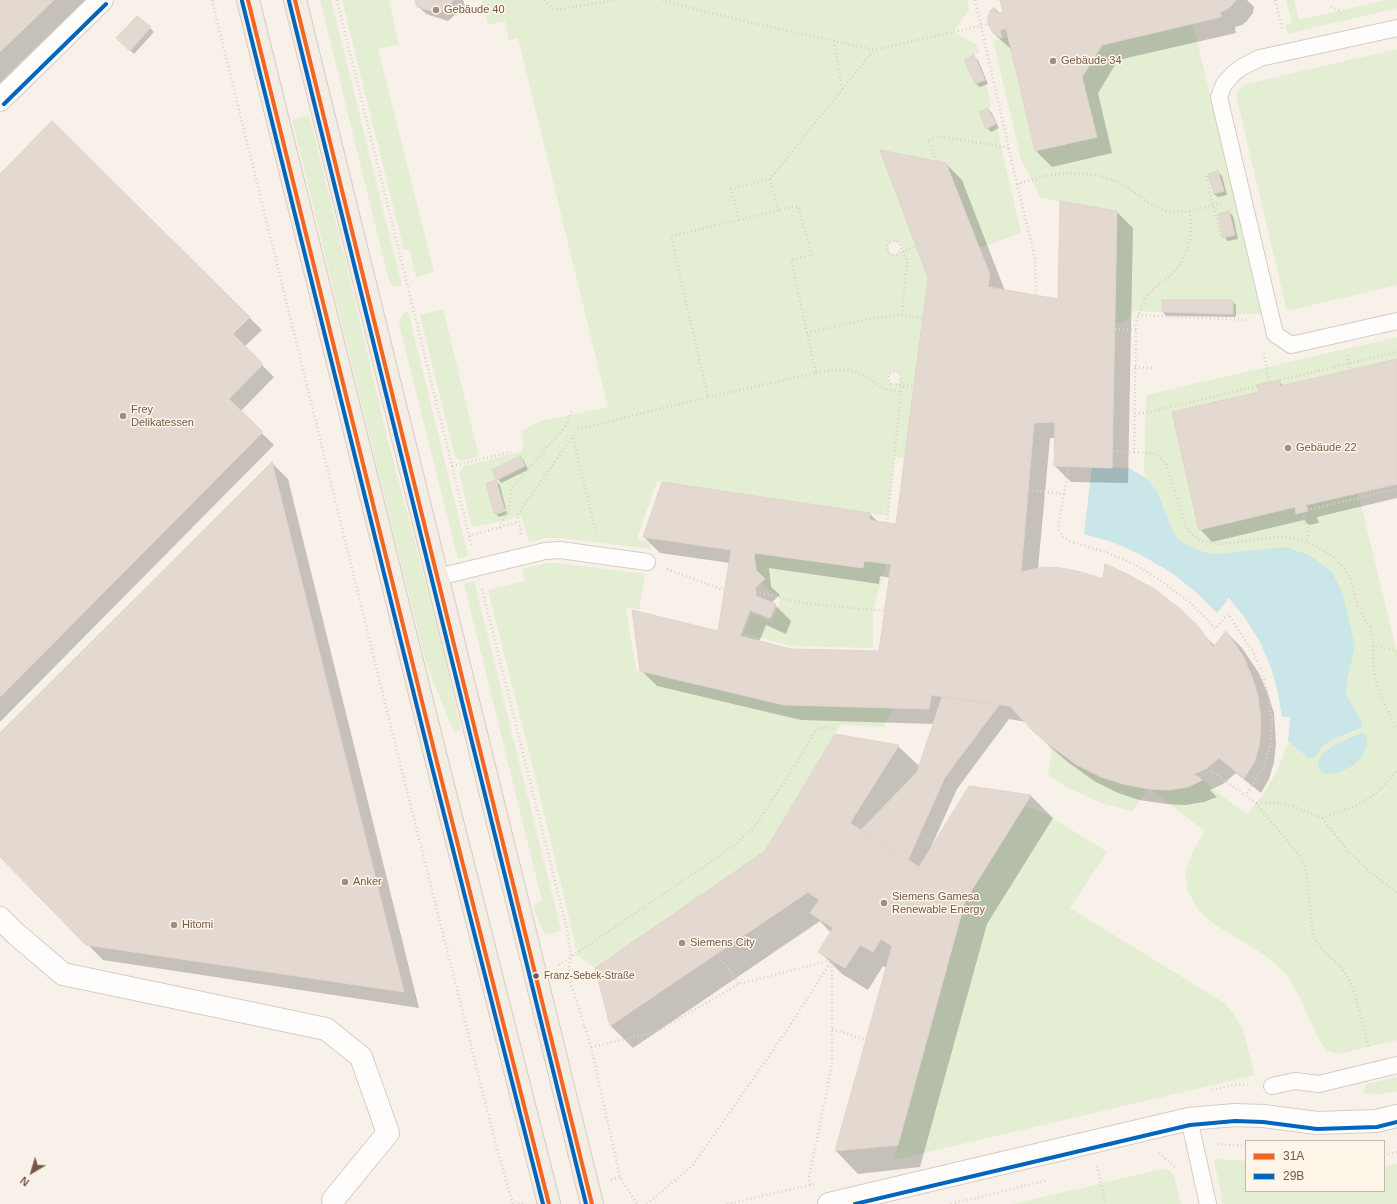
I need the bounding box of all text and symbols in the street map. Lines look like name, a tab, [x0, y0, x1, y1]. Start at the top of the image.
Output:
place label: Gebäude 40	[444, 3, 505, 17]
marker: Gebäude 40	[431, 5, 441, 15]
place label: Gebäude 34	[1061, 54, 1122, 68]
marker: Gebäude 34	[1048, 56, 1058, 66]
place label: Frey Delikatessen	[131, 403, 194, 429]
marker: Frey Delikatessen	[118, 411, 128, 421]
place label: Gebäude 22	[1296, 441, 1357, 455]
marker: Gebäude 22	[1283, 443, 1293, 453]
place label: Anker	[353, 875, 382, 889]
marker: Anker	[340, 877, 350, 887]
place label: Siemens Gamesa Renewable Energy	[892, 890, 985, 916]
marker: Siemens Gamesa Renewable Energy	[879, 898, 889, 908]
place label: Hitomi	[182, 918, 213, 932]
marker: Hitomi	[169, 920, 179, 930]
place label: Siemens City	[690, 936, 755, 950]
marker: Siemens City	[677, 938, 687, 948]
place label: Franz-Sebek-Straße	[544, 970, 635, 982]
marker: Franz-Sebek-Straße	[531, 971, 541, 981]
legend	[1245, 1140, 1385, 1192]
text: 31A	[1283, 1149, 1304, 1163]
north arrow	[12, 1152, 52, 1192]
text: 29B	[1283, 1169, 1304, 1183]
text: N	[18, 1174, 31, 1189]

